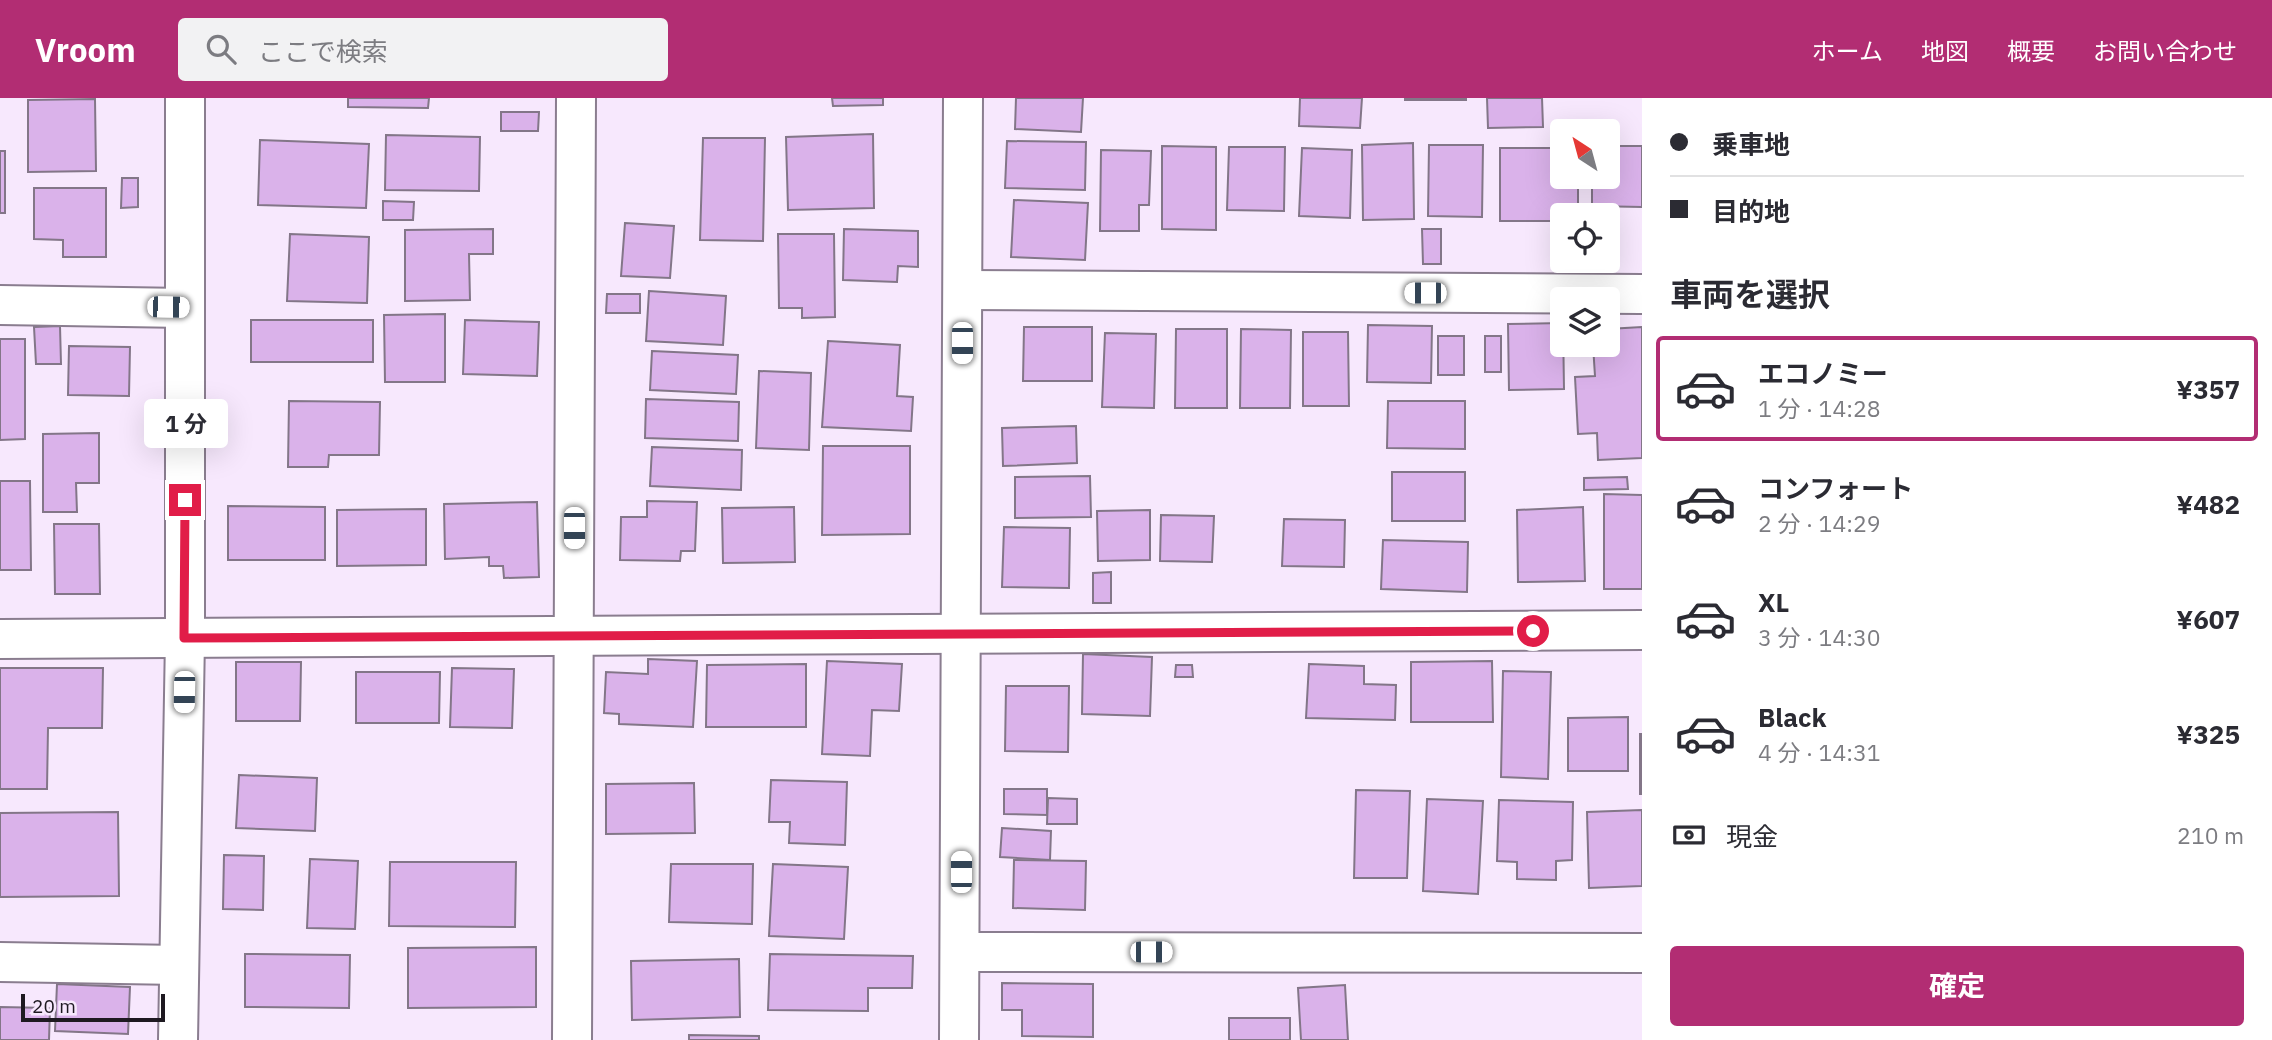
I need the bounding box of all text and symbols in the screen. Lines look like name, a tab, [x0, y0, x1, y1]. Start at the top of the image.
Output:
search box	[178, 18, 668, 81]
text: Vroom	[35, 28, 136, 71]
icon: search	[202, 30, 240, 68]
text: ここで検索	[258, 34, 388, 68]
text: ホーム	[1812, 35, 1883, 67]
text: 地図	[1921, 35, 1969, 67]
text: 概要	[2007, 35, 2055, 67]
text: お問い合わせ	[2093, 35, 2237, 67]
north arrow	[1550, 119, 1620, 189]
map controls	[1550, 119, 1620, 357]
text: 乗車地	[1712, 127, 1790, 161]
text: 目的地	[1712, 194, 1790, 228]
button: locate	[1550, 203, 1620, 273]
text: 車両を選択	[1670, 273, 1830, 315]
car	[1405, 283, 1447, 304]
button: layers	[1550, 287, 1620, 357]
car	[147, 296, 190, 318]
car	[952, 322, 973, 364]
text: エコノミー	[1758, 356, 1888, 390]
icon: car	[1674, 357, 1737, 420]
text: ¥357	[2176, 372, 2240, 406]
text: 1 分 · 14:28	[1758, 393, 1881, 423]
callout: 1 分	[143, 398, 227, 448]
text: 1 分	[165, 408, 207, 438]
text: コンフォート	[1758, 471, 1913, 505]
icon: car	[1674, 472, 1737, 535]
route end	[169, 484, 201, 516]
text: ¥482	[2176, 487, 2240, 521]
car	[564, 507, 585, 549]
text: 2 分 · 14:29	[1758, 508, 1881, 538]
text: XL	[1758, 585, 1789, 619]
icon: car	[1674, 587, 1737, 650]
text: ¥607	[2176, 602, 2240, 636]
route start	[1517, 615, 1549, 647]
text: 3 分 · 14:30	[1758, 622, 1881, 652]
car	[174, 671, 195, 713]
text: Black	[1758, 700, 1826, 734]
icon: car	[1674, 702, 1737, 765]
text: ¥325	[2176, 717, 2240, 751]
text: 4 分 · 14:31	[1758, 737, 1881, 767]
icon: cash	[1670, 816, 1708, 854]
text: 現金	[1726, 819, 1778, 853]
text: 210 m	[2177, 820, 2244, 850]
car	[951, 851, 972, 893]
car	[1131, 942, 1173, 963]
button: 確定	[1670, 946, 2244, 1026]
scale bar	[21, 991, 164, 1023]
text: 20 m	[32, 994, 76, 1018]

